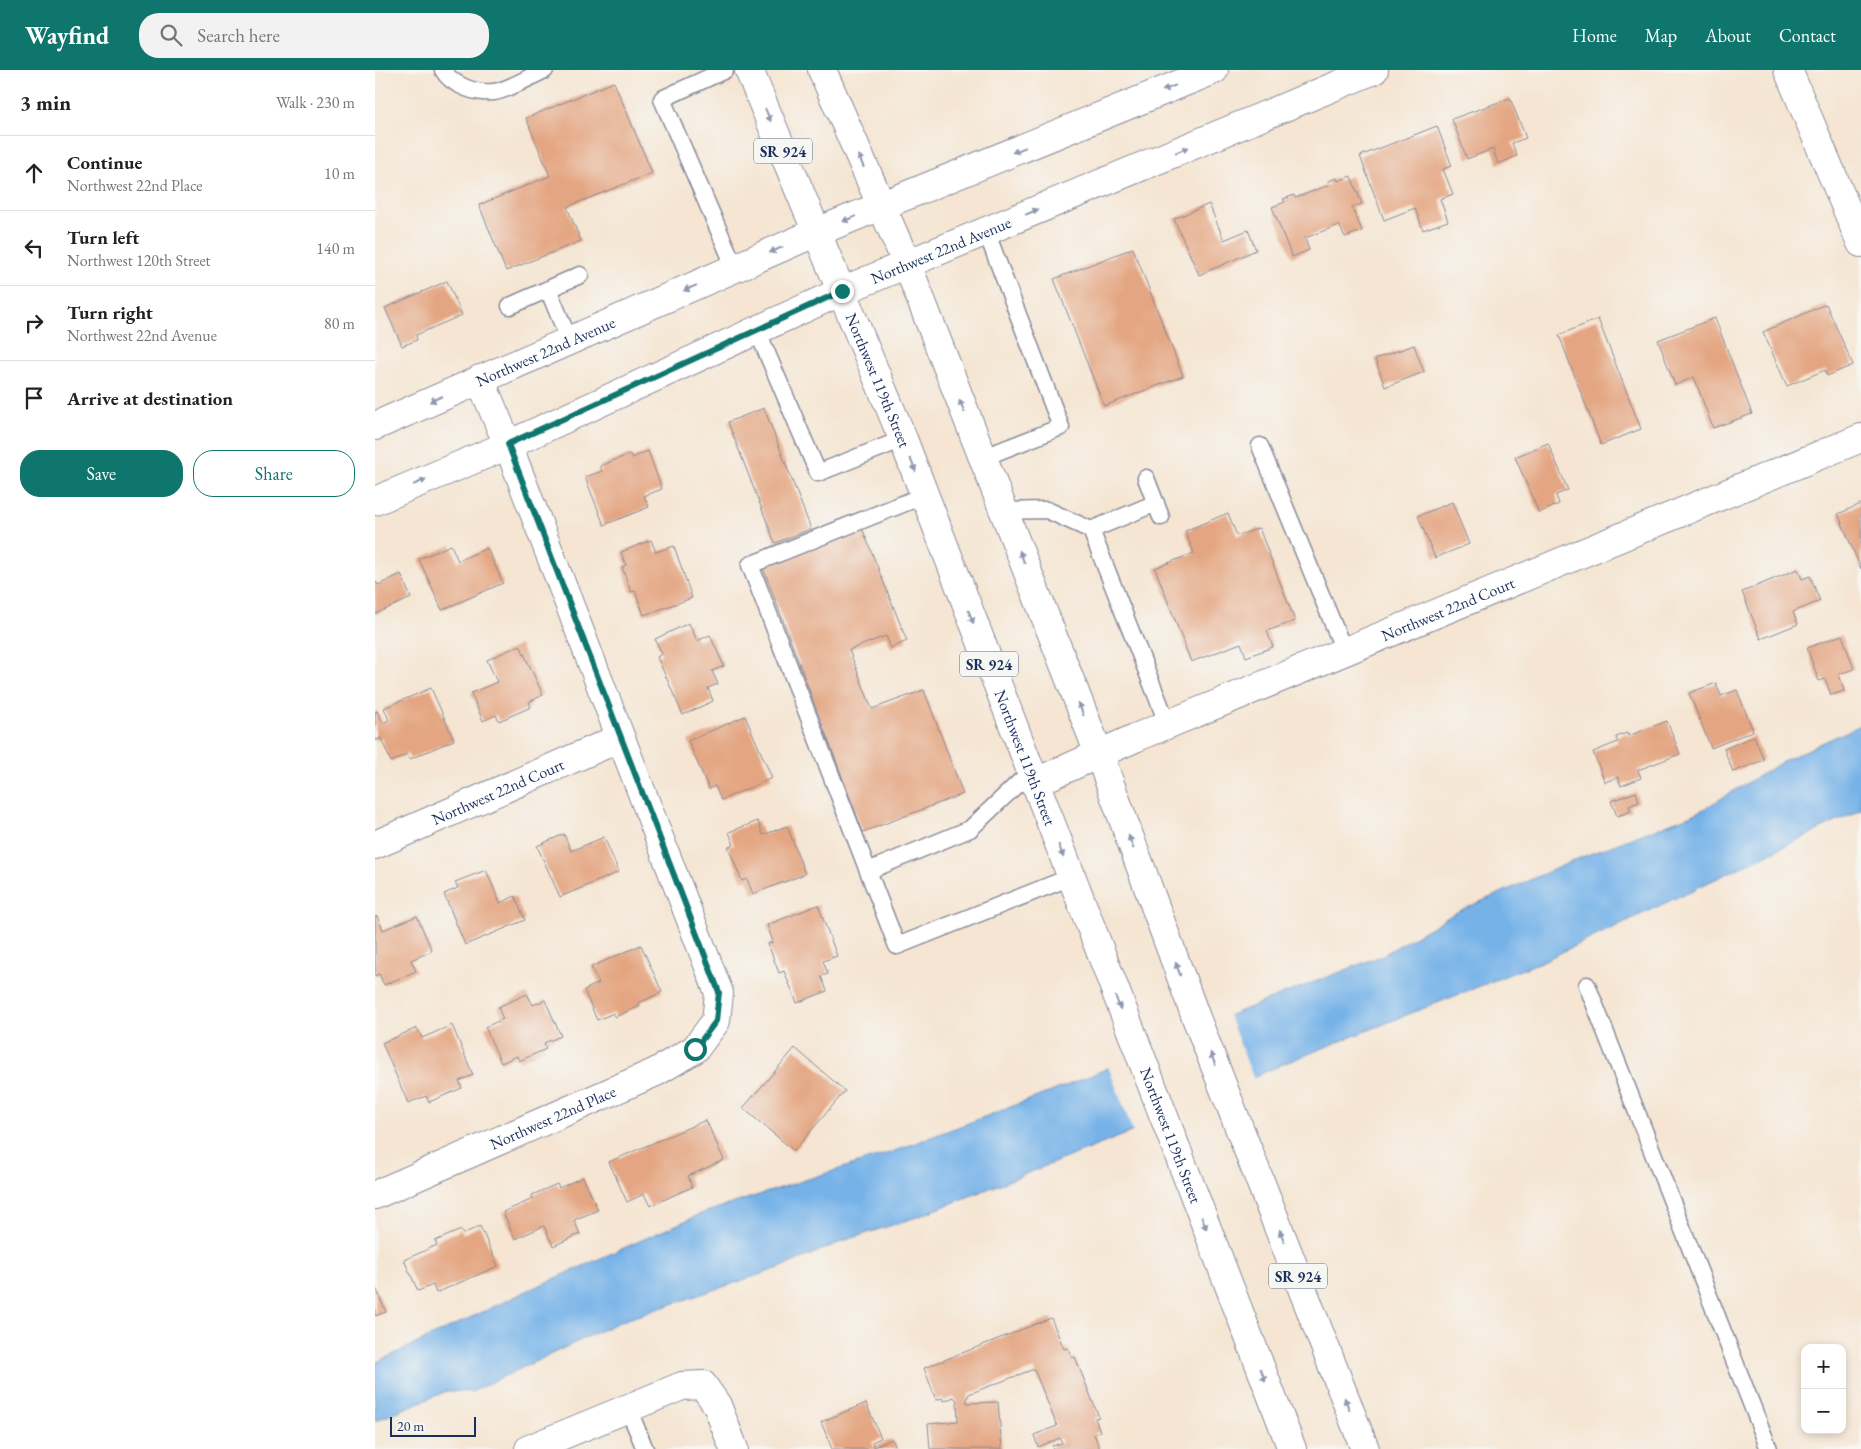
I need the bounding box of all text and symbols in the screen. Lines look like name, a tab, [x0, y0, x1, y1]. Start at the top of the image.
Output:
search box	[139, 13, 489, 58]
text: Wayfind	[25, 20, 109, 51]
icon: search	[157, 21, 185, 49]
text: Search here	[197, 23, 280, 48]
text: Home	[1572, 24, 1617, 47]
text: Map	[1645, 24, 1677, 47]
text: About	[1705, 24, 1751, 47]
text: Contact	[1779, 24, 1836, 47]
one-way arrow	[1162, 85, 1176, 93]
text: 3 min	[20, 89, 71, 116]
text: Walk · 230 m	[276, 92, 355, 113]
one-way arrow	[764, 108, 772, 122]
road number: SR 924	[754, 138, 812, 164]
one-way arrow	[1175, 145, 1189, 153]
one-way arrow	[1012, 146, 1026, 154]
text: Continue	[67, 150, 142, 175]
one-way arrow	[857, 154, 865, 168]
icon: ahead	[20, 159, 48, 187]
text: 10 m	[324, 163, 355, 184]
text: Northwest 22nd Place	[67, 175, 203, 196]
one-way arrow	[1025, 208, 1040, 216]
street label: Northwest 22nd Avenue	[867, 211, 1014, 288]
one-way arrow	[841, 215, 856, 223]
text: Turn left	[67, 225, 139, 250]
icon: left	[20, 234, 48, 262]
text: 140 m	[316, 238, 355, 259]
one-way arrow	[769, 247, 783, 255]
text: Northwest 120th Street	[67, 250, 211, 271]
route end	[831, 280, 854, 303]
one-way arrow	[683, 284, 697, 292]
text: Turn right	[67, 300, 153, 325]
icon: right	[20, 309, 48, 337]
street label: Northwest 119th Street	[841, 310, 916, 450]
street label: Northwest 22nd Avenue	[472, 311, 618, 391]
text: 80 m	[324, 313, 355, 334]
text: Northwest 22nd Avenue	[67, 325, 217, 346]
icon: arrive	[20, 384, 48, 412]
text: Arrive at destination	[67, 386, 233, 411]
one-way arrow	[429, 395, 443, 403]
one-way arrow	[958, 398, 966, 413]
button: Save	[20, 450, 183, 497]
button: Share	[193, 450, 355, 497]
one-way arrow	[910, 458, 918, 473]
one-way arrow	[413, 478, 428, 486]
one-way arrow	[1017, 550, 1025, 565]
street label: Northwest 22nd Court	[1378, 572, 1518, 646]
one-way arrow	[968, 610, 976, 624]
road number: SR 924	[960, 652, 1018, 676]
street label: Northwest 119th Street	[990, 686, 1061, 828]
one-way arrow	[1077, 701, 1085, 716]
street label: Northwest 22nd Court	[428, 753, 567, 829]
one-way arrow	[1127, 835, 1134, 850]
one-way arrow	[1057, 844, 1065, 858]
one-way arrow	[1174, 961, 1182, 976]
one-way arrow	[1115, 995, 1123, 1010]
route start	[684, 1038, 707, 1061]
one-way arrow	[1209, 1051, 1217, 1066]
street label: Northwest 119th Street	[1136, 1064, 1207, 1206]
street label: Northwest 22nd Place	[486, 1080, 619, 1154]
one-way arrow	[1201, 1216, 1208, 1231]
one-way arrow	[1278, 1228, 1286, 1243]
road number: SR 924	[1269, 1264, 1327, 1288]
map controls	[1801, 1344, 1846, 1434]
button: +	[1801, 1344, 1846, 1389]
one-way arrow	[1259, 1368, 1267, 1383]
button: −	[1801, 1389, 1846, 1434]
one-way arrow	[1343, 1396, 1350, 1411]
scale bar	[390, 1414, 476, 1437]
text: 20 m	[397, 1417, 424, 1435]

